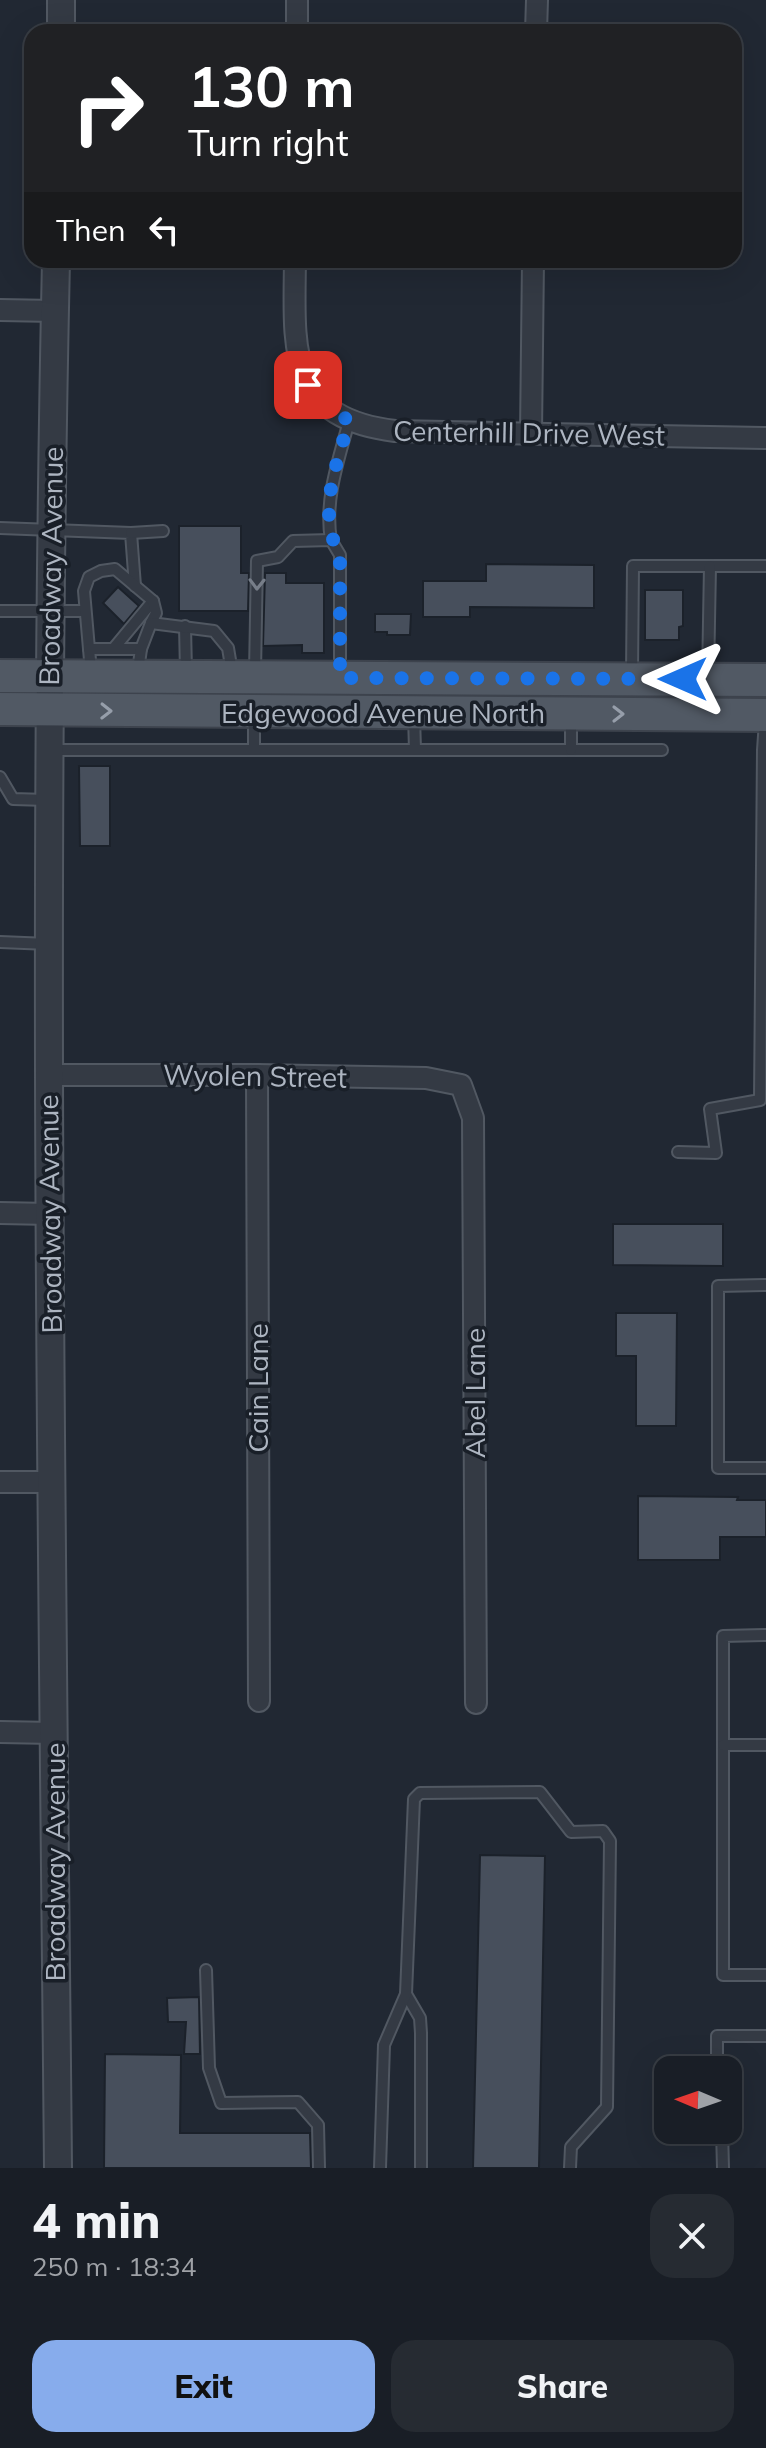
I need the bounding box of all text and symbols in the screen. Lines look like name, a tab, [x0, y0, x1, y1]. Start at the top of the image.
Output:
text: 130 m	[188, 51, 355, 121]
icon: right	[56, 56, 160, 160]
text: Turn right	[188, 120, 349, 165]
icon: left	[142, 208, 186, 252]
text: Then	[56, 211, 126, 249]
pin	[274, 351, 342, 419]
icon: arrive	[286, 363, 330, 407]
street label: Centerhill Drive West	[393, 413, 665, 452]
street label: Broadway Avenue	[31, 446, 70, 686]
one-way arrow	[248, 578, 265, 591]
position arrow	[641, 637, 725, 721]
street label: Edgewood Avenue North	[221, 695, 545, 730]
one-way arrow	[100, 702, 113, 719]
one-way arrow	[612, 705, 625, 723]
street label: Wyolen Street	[163, 1056, 348, 1095]
street label: Broadway Avenue	[30, 1094, 69, 1334]
street label: Cain Lane	[240, 1323, 275, 1453]
street label: Abel Lane	[457, 1328, 492, 1458]
street label: Broadway Avenue	[37, 1742, 72, 1982]
north arrow	[654, 2056, 742, 2144]
map controls	[654, 2056, 742, 2144]
text: 4 min	[32, 2190, 161, 2250]
button: close	[650, 2194, 734, 2278]
text: 250 m · 18:34	[32, 2250, 196, 2283]
button: Exit	[32, 2340, 375, 2432]
button: Share	[391, 2340, 734, 2432]

